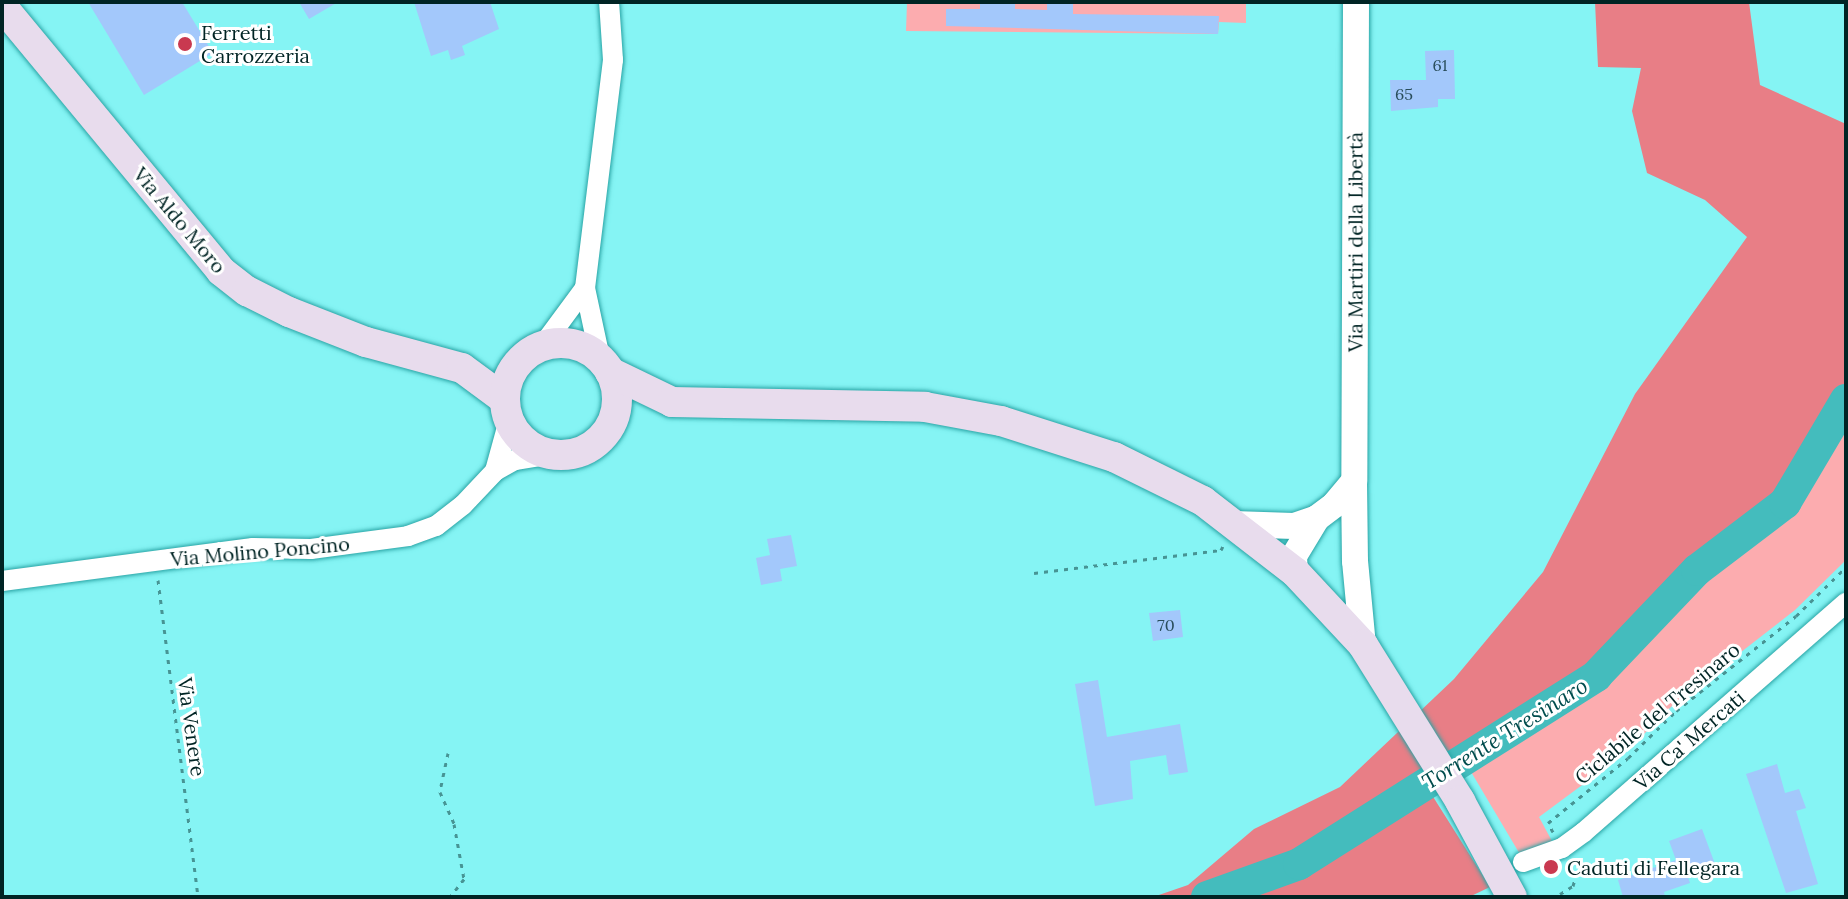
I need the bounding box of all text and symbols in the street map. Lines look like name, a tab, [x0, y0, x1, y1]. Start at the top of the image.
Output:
place label: Ferretti Carrozzeria	[201, 20, 310, 67]
marker: Ferretti Carrozzeria	[176, 35, 194, 53]
house number: 61	[1432, 55, 1448, 75]
house number: 65	[1395, 84, 1413, 104]
street label: Via Martiri della Libertà	[1343, 132, 1367, 352]
street label: Via Aldo Moro	[129, 162, 231, 278]
street label: Via Molino Poncino	[169, 531, 351, 571]
house number: 70	[1157, 615, 1175, 635]
street label: Ciclabile del Tresinaro	[1570, 637, 1744, 789]
water label: Torrente Tresinaro	[1417, 672, 1593, 796]
street label: Via Venere	[173, 676, 211, 778]
street label: Via Ca' Mercati	[1629, 685, 1749, 795]
place label: Caduti di Fellegara	[1567, 855, 1740, 879]
marker: Caduti di Fellegara	[1542, 858, 1560, 876]

